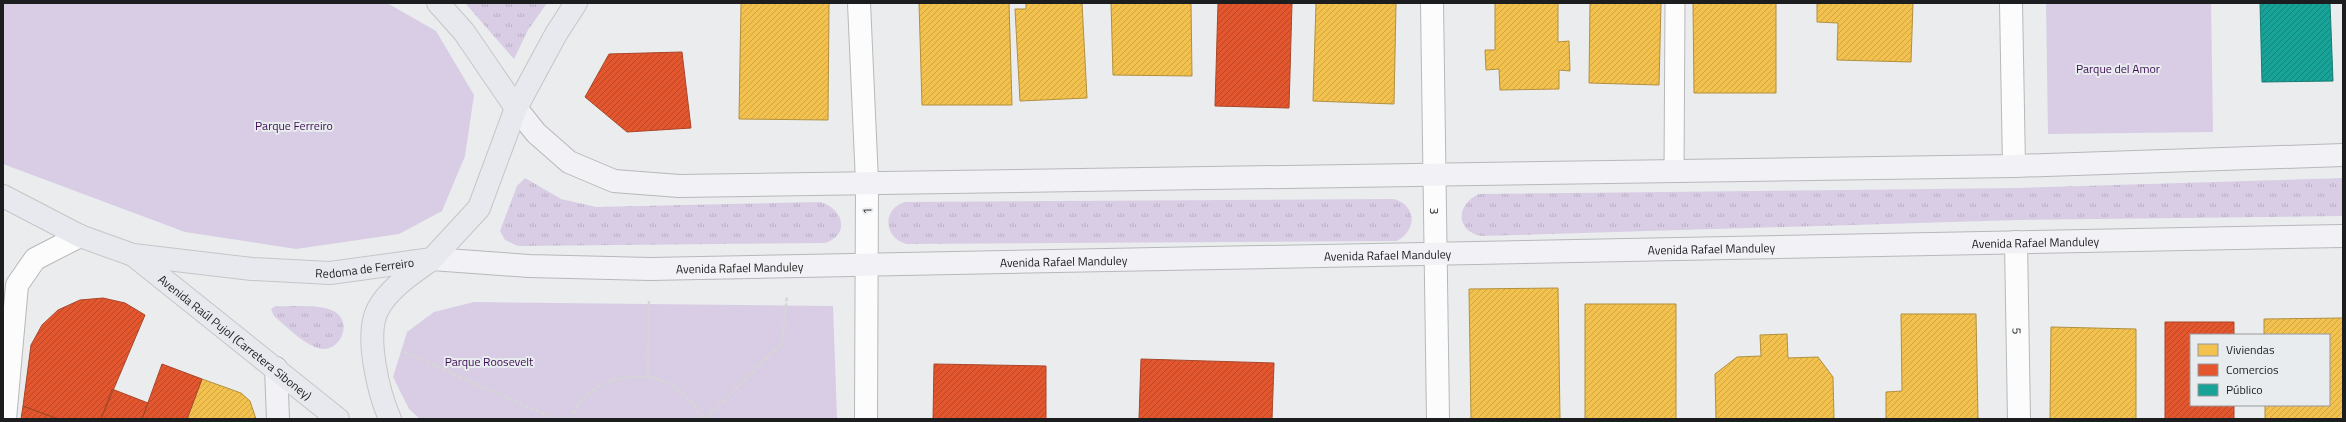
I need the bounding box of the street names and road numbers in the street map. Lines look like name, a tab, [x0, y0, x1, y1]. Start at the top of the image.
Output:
street label: 1	[857, 207, 877, 215]
street label: 3	[1425, 207, 1445, 214]
street label: Avenida Rafael Manduley	[1972, 231, 2100, 253]
street label: Avenida Rafael Manduley	[1648, 238, 1776, 259]
street label: Avenida Rafael Manduley	[1324, 244, 1452, 265]
street label: Avenida Rafael Manduley	[1000, 250, 1128, 272]
street label: Redoma de Ferreiro	[315, 252, 415, 283]
street label: Avenida Rafael Manduley	[676, 257, 804, 278]
street label: Avenida Raúl Pujol (Carretera Siboney)	[154, 269, 316, 404]
street label: 5	[2008, 327, 2027, 335]

